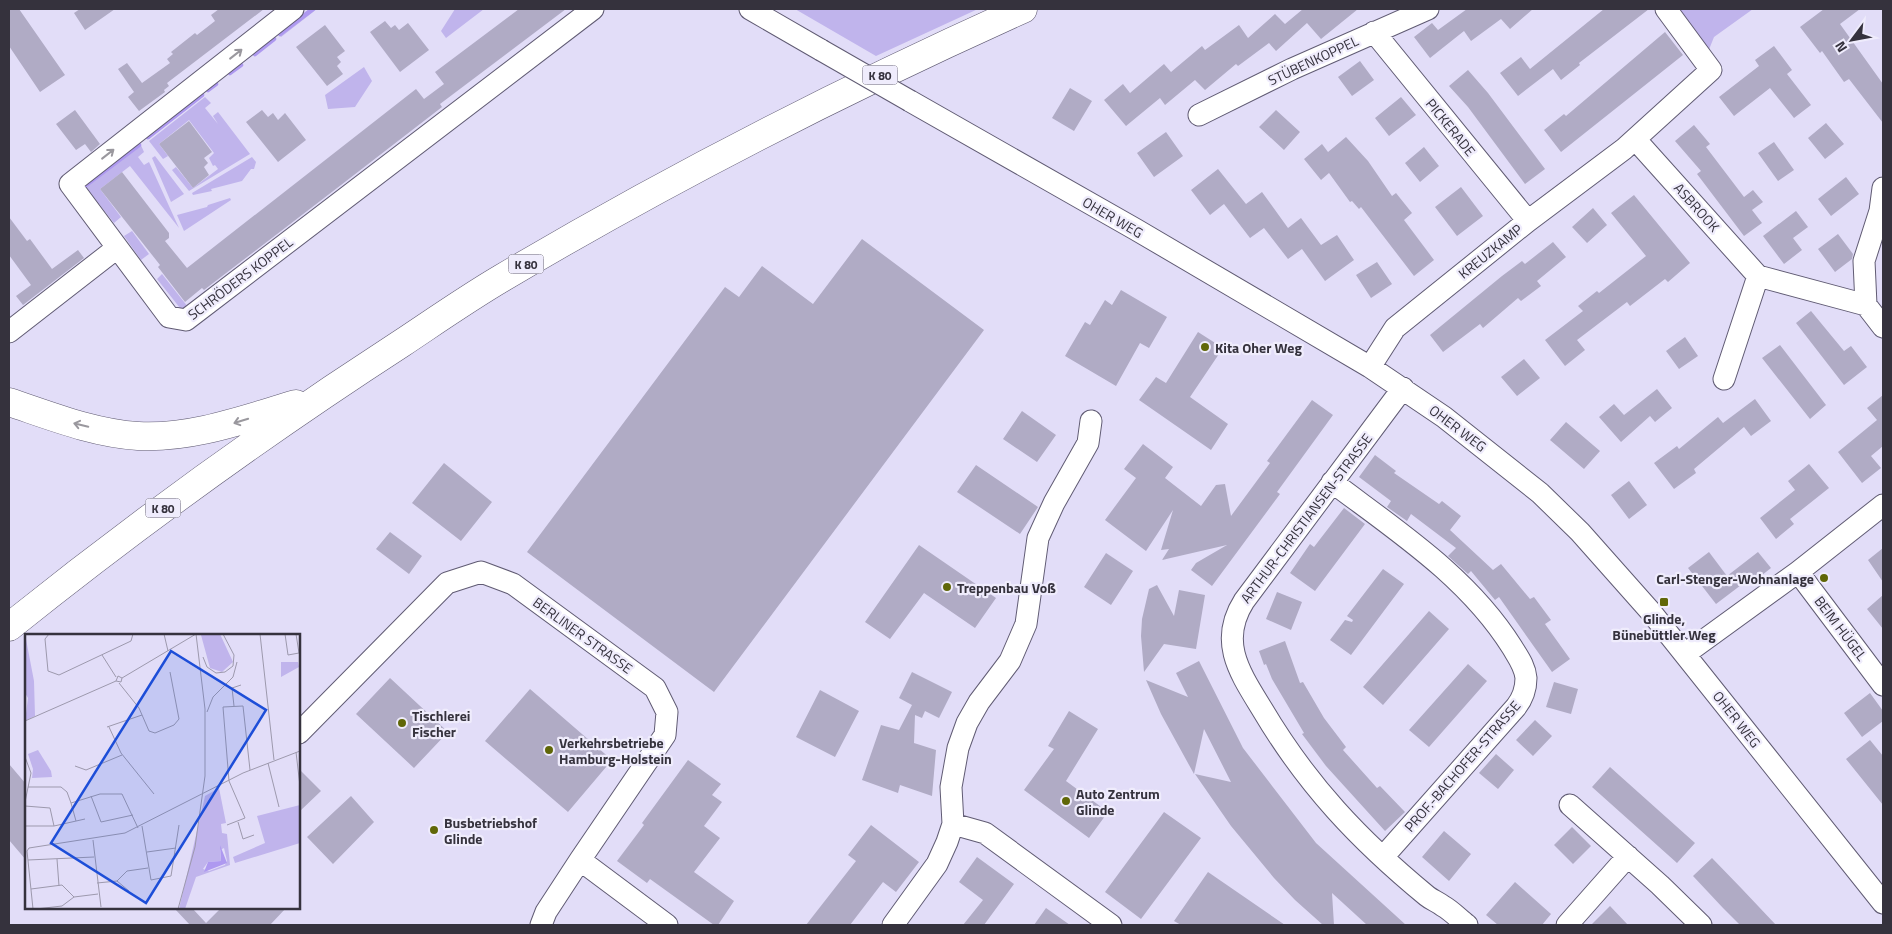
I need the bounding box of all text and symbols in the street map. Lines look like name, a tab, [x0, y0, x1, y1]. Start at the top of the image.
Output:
north arrow	[1827, 15, 1877, 65]
street label: STÜBENKOPPEL	[1264, 30, 1362, 90]
text: N	[1829, 37, 1852, 57]
one-way arrow	[229, 48, 242, 59]
road number: K 80	[862, 66, 898, 84]
street label: PICKERADE	[1421, 94, 1481, 161]
one-way arrow	[101, 148, 114, 159]
street label: ASBROOK	[1669, 178, 1725, 236]
street label: OHER WEG	[1079, 191, 1147, 243]
street label: KREUZKAMP	[1453, 219, 1527, 283]
street label: SCHRÖDERS KOPPEL	[183, 231, 297, 324]
road number: K 80	[508, 254, 544, 274]
place label: Kita Oher Weg	[1215, 337, 1302, 358]
marker: Kita Oher Weg	[1199, 341, 1211, 353]
street label: OHER WEG	[1425, 400, 1491, 456]
one-way arrow	[233, 416, 249, 426]
one-way arrow	[73, 420, 89, 430]
street label: ARTHUR-CHRISTIANSEN-STRASSE	[1235, 429, 1377, 607]
road number: K 80	[146, 498, 180, 518]
place label: Carl-Stenger-Wohnanlage	[1656, 568, 1814, 589]
marker: Carl-Stenger-Wohnanlage	[1818, 572, 1830, 584]
place label: Treppenbau Voß	[957, 577, 1056, 598]
marker: Treppenbau Voß	[941, 581, 953, 593]
street label: BEIM HÜGEL	[1810, 591, 1872, 665]
street label: BERLINER STRASSE	[529, 592, 637, 679]
marker: Glinde, Bünebüttler Weg	[1658, 596, 1670, 608]
place label: Glinde, Bünebüttler Weg	[1612, 608, 1716, 645]
inset map	[25, 634, 300, 909]
street label: OHER WEG	[1708, 686, 1766, 752]
street label: PROF.-BACHOFER-STRASSE	[1399, 695, 1525, 836]
place label: Tischlerei Fischer	[412, 705, 470, 742]
marker: Tischlerei Fischer	[396, 717, 408, 729]
place label: Verkehrsbetriebe Hamburg-Holstein	[559, 732, 672, 769]
marker: Verkehrsbetriebe Hamburg-Holstein	[543, 744, 555, 756]
place label: Auto Zentrum Glinde	[1076, 783, 1160, 820]
marker: Auto Zentrum Glinde	[1060, 795, 1072, 807]
place label: Busbetriebshof Glinde	[444, 812, 537, 849]
marker: Busbetriebshof Glinde	[428, 824, 440, 836]

